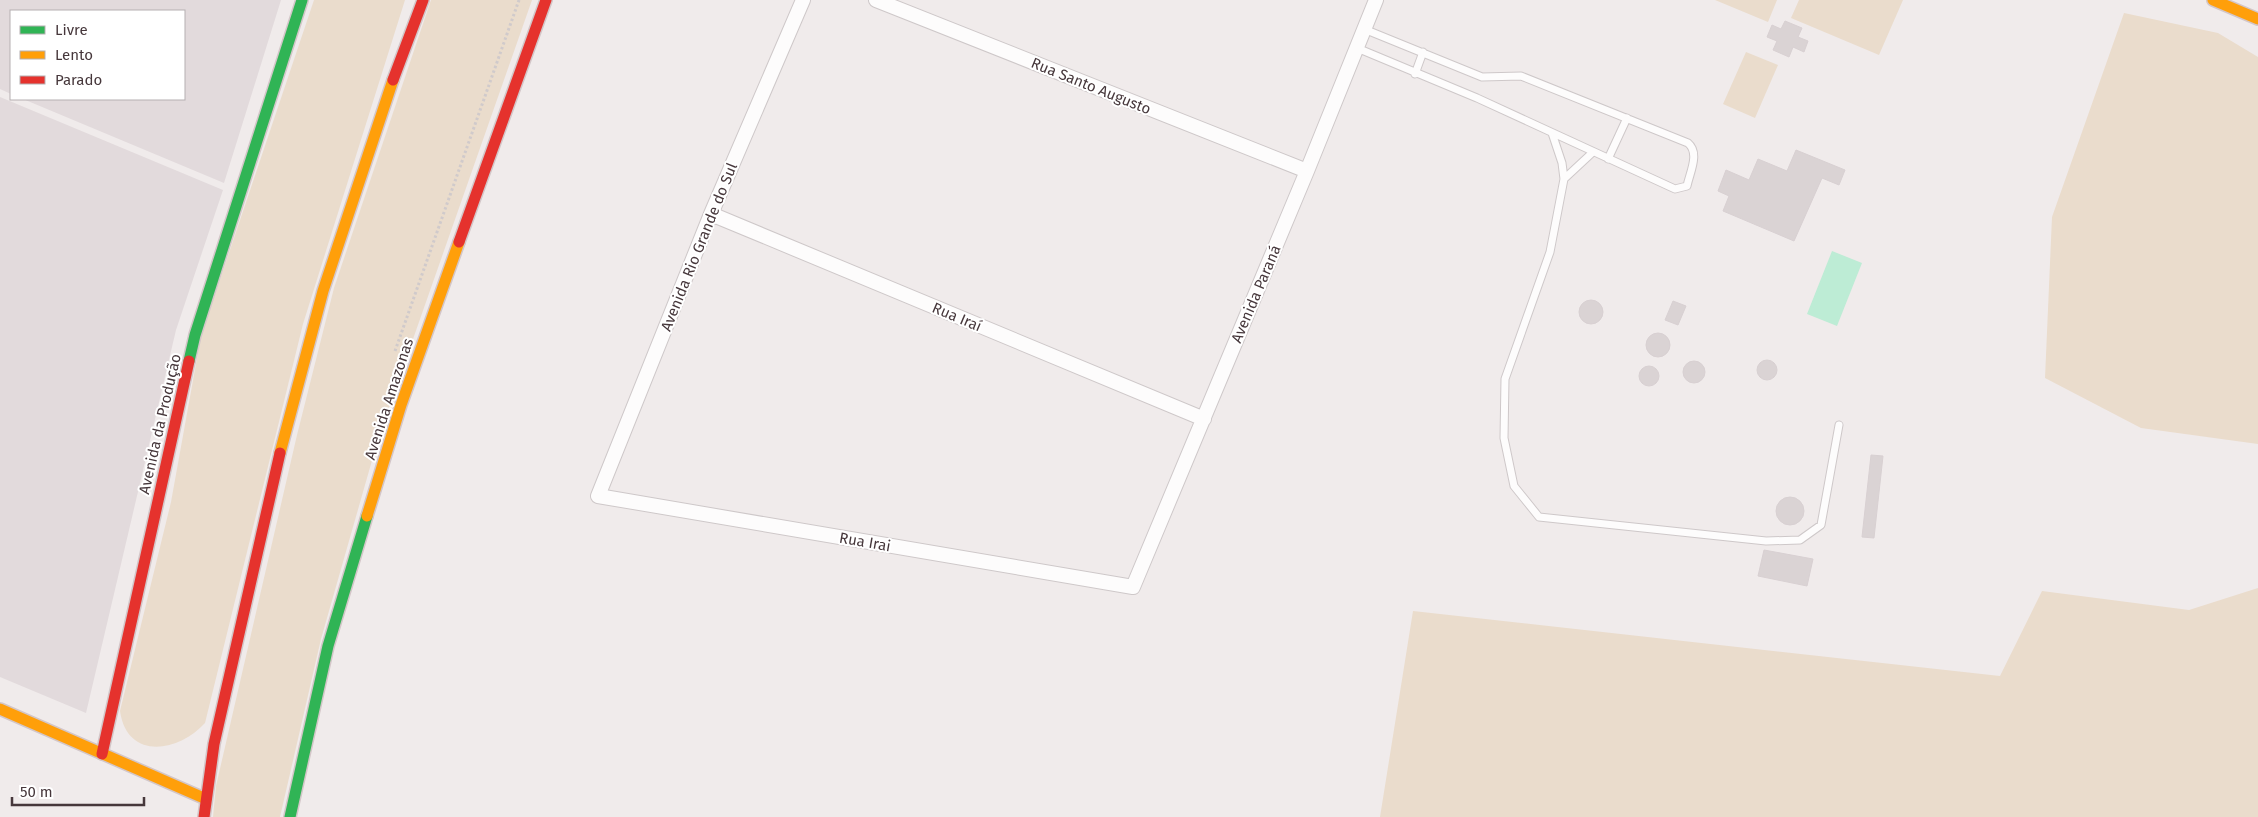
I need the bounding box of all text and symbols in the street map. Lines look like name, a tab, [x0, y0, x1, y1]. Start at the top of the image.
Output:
legend	[10, 10, 185, 100]
text: Livre	[55, 21, 88, 39]
text: Lento	[55, 46, 93, 64]
street label: Rua Santo Augusto	[1028, 54, 1154, 118]
text: Parado	[55, 71, 102, 89]
street label: Avenida Rio Grande do Sul	[657, 160, 741, 334]
street label: Avenida Paraná	[1227, 242, 1285, 346]
street label: Rua Iraí	[930, 299, 984, 335]
street label: Avenida Amazonas	[361, 336, 417, 462]
street label: Avenida da Produção	[135, 352, 185, 496]
street label: Rua Irai	[838, 529, 892, 555]
scale bar	[12, 774, 145, 806]
text: 50 m	[20, 783, 53, 801]

